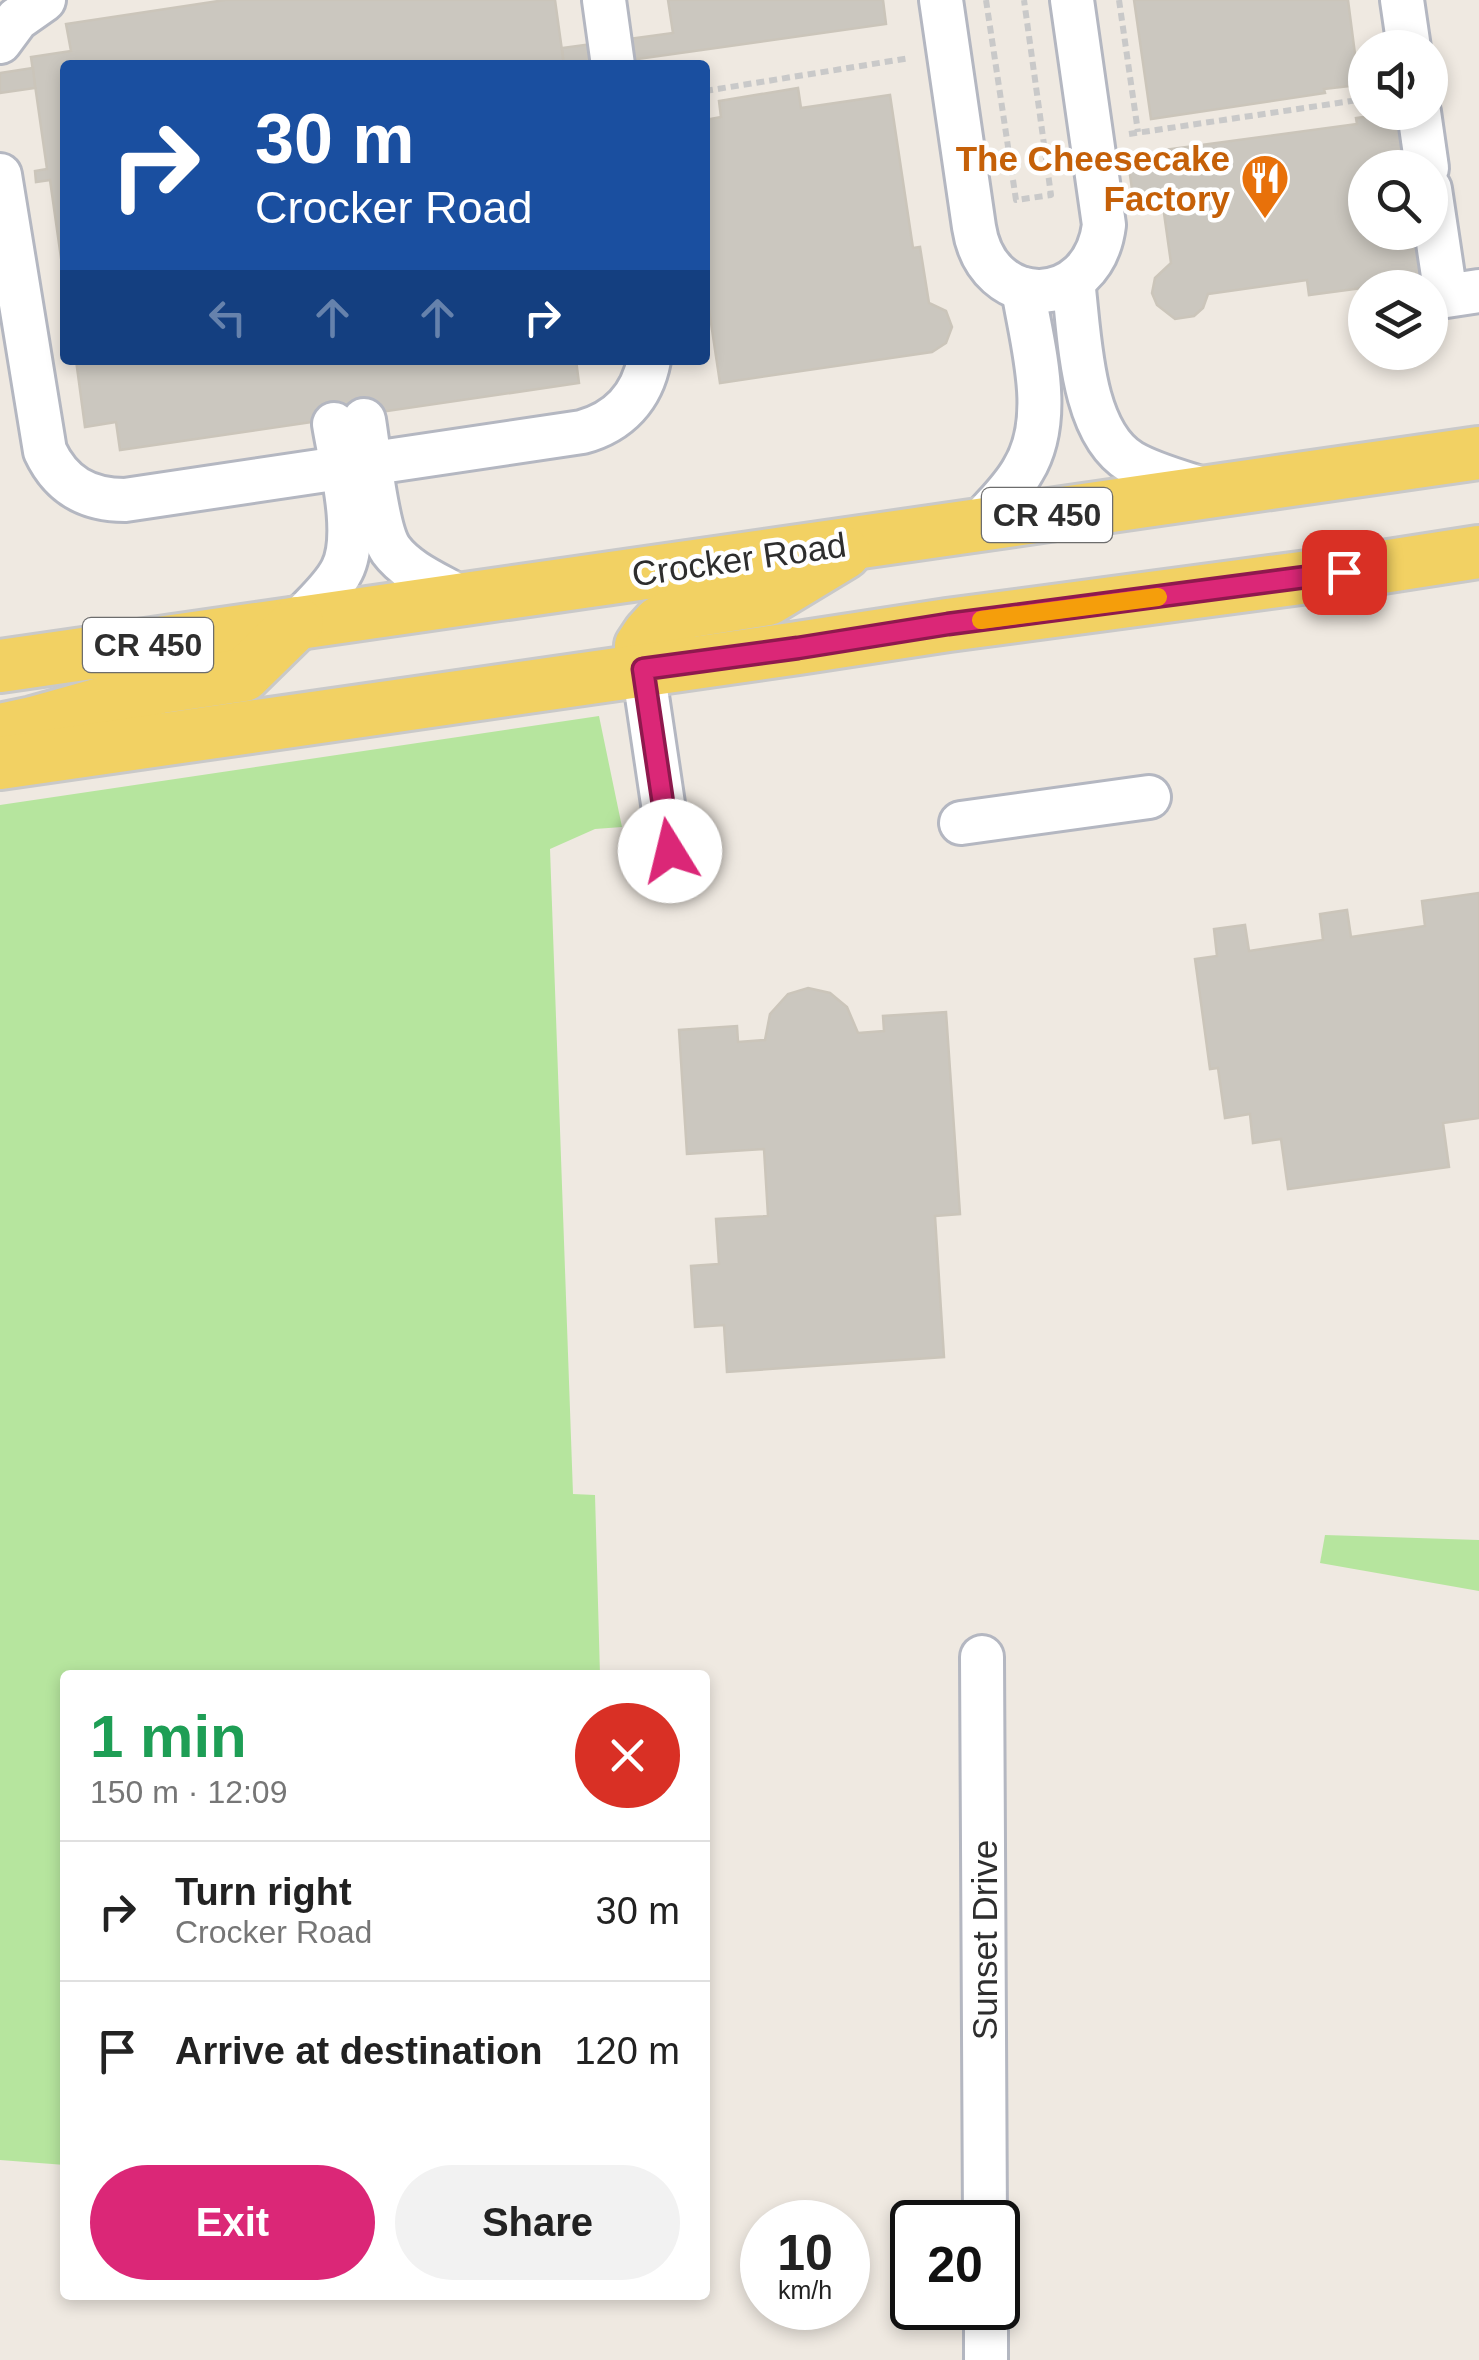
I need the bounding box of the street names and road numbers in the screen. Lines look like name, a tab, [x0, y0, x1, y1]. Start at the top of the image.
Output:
road number: CR 450	[982, 488, 1112, 542]
street label: Crocker Road	[629, 525, 849, 593]
road number: CR 450	[83, 618, 213, 672]
street label: Sunset Drive	[965, 1840, 1004, 2040]

